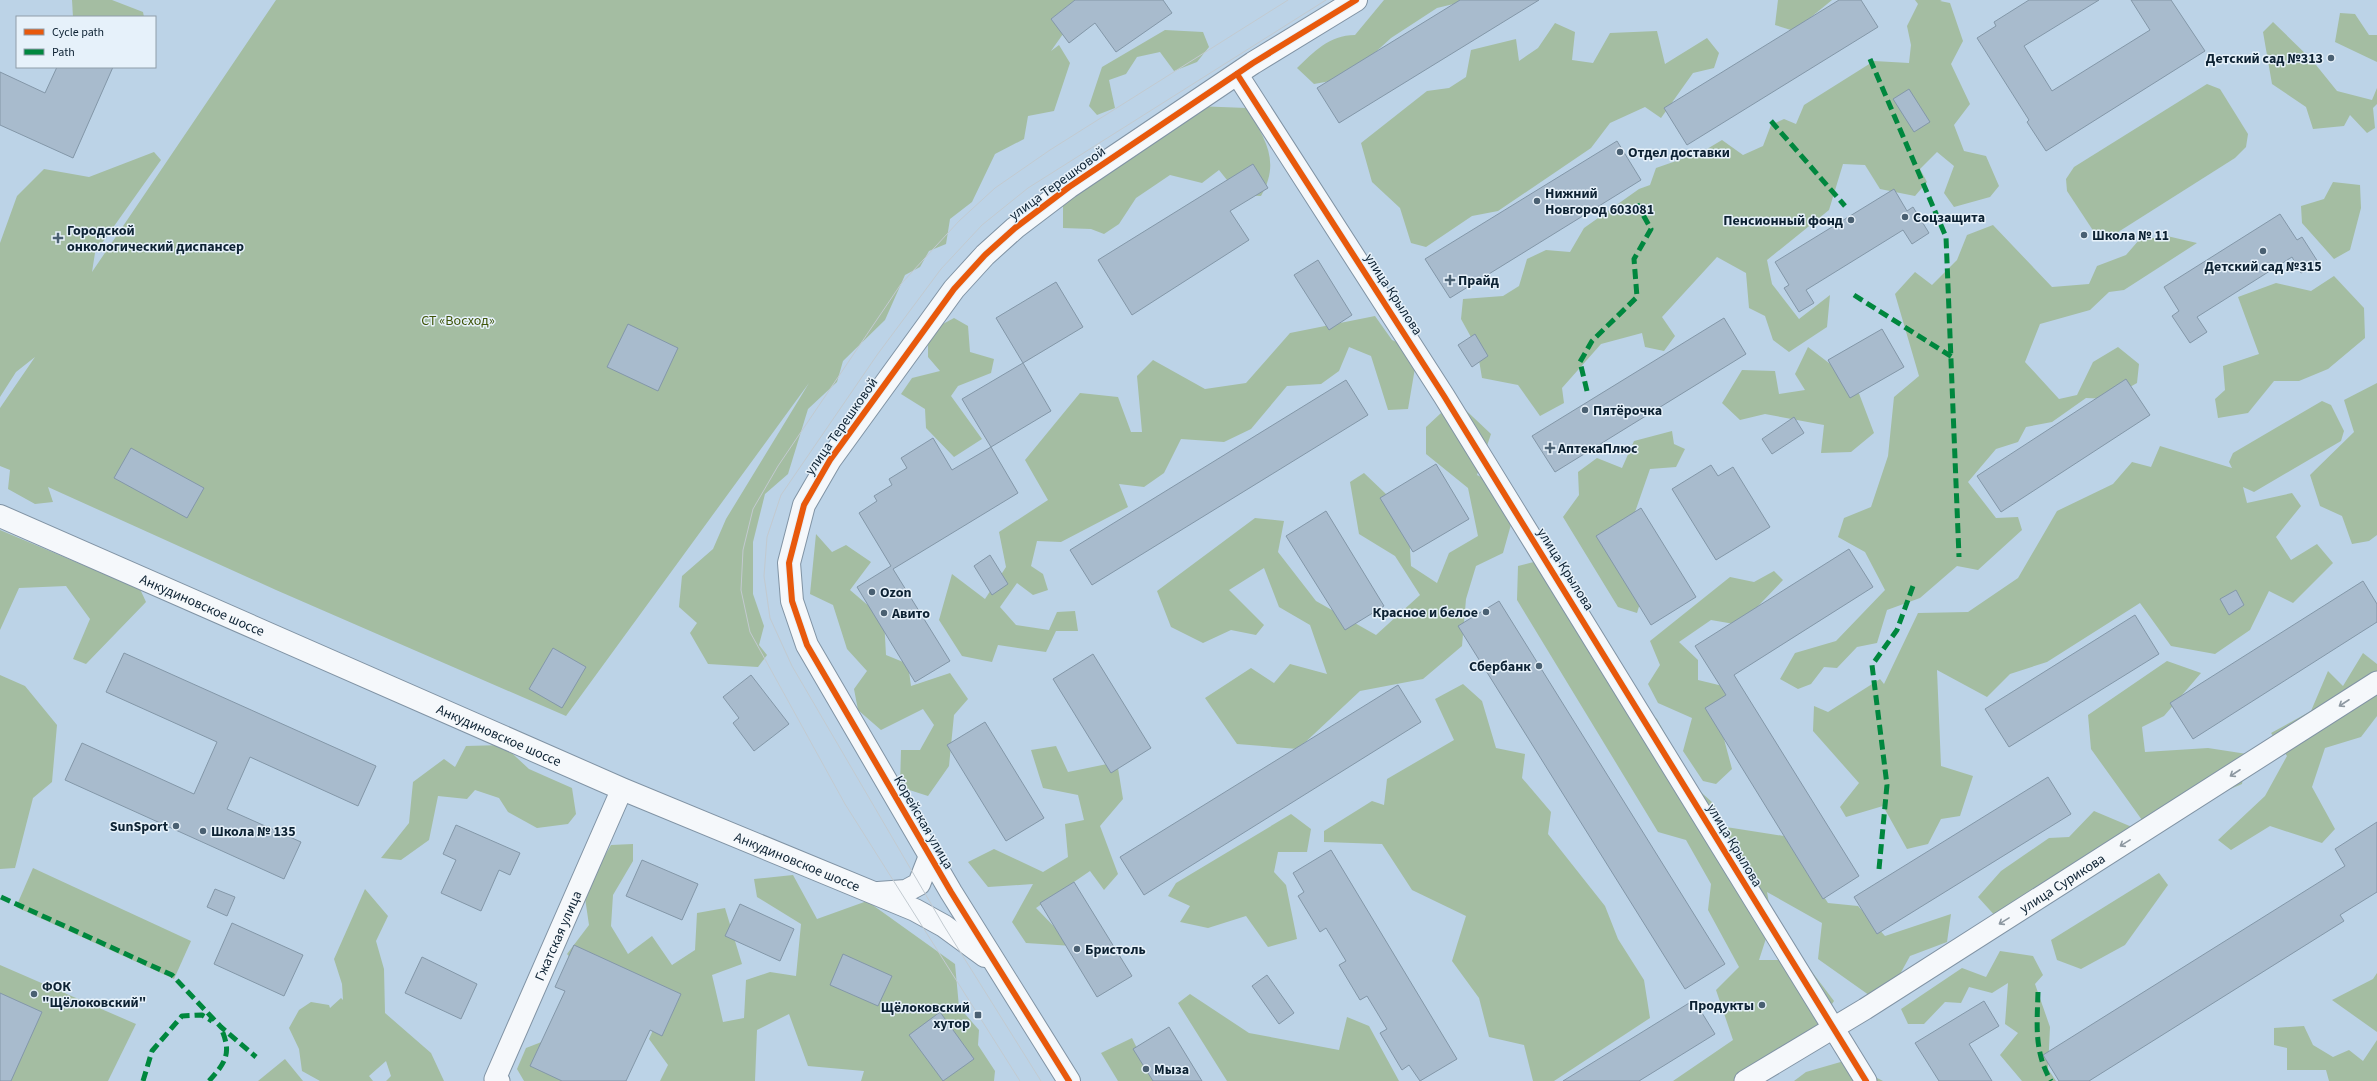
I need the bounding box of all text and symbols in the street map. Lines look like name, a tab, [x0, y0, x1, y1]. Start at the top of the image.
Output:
legend	[16, 16, 156, 68]
text: Cycle path	[52, 24, 104, 41]
text: Path	[52, 44, 75, 61]
place label: Детский сад №313	[2206, 49, 2323, 69]
marker: Детский сад №313	[2326, 53, 2336, 63]
street label: улица Терешковой	[1005, 142, 1110, 226]
place label: Отдел доставки	[1628, 143, 1730, 163]
marker: Отдел доставки	[1615, 147, 1625, 157]
place label: Нижний Новгород 603081	[1545, 184, 1654, 220]
marker: Нижний Новгород 603081	[1532, 196, 1542, 206]
place label: Соцзащита	[1913, 208, 1985, 228]
place label: Пенсионный фонд	[1723, 211, 1844, 231]
marker: Соцзащита	[1900, 212, 1910, 222]
marker: Пенсионный фонд	[1846, 215, 1856, 225]
place label: Городской онкологический диспансер	[67, 221, 244, 257]
place label: Школа № 11	[2092, 226, 2169, 246]
marker: Школа № 11	[2079, 230, 2089, 240]
marker: Городской онкологический диспансер	[52, 232, 64, 244]
marker: Детский сад №315	[2258, 246, 2268, 256]
street label: улица Крылова	[1359, 250, 1427, 339]
place label: Детский сад №315	[2204, 257, 2322, 277]
place label: Прайд	[1458, 271, 1500, 291]
marker: Прайд	[1445, 275, 1455, 285]
park label: СТ «Восход»	[421, 311, 495, 331]
street label: улица Терешковой	[801, 374, 883, 479]
place label: Пятёрочка	[1593, 401, 1662, 421]
marker: Пятёрочка	[1580, 405, 1590, 415]
place label: АптекаПлюс	[1557, 439, 1638, 459]
marker: АптекаПлюс	[1545, 443, 1555, 453]
street label: улица Крылова	[1532, 524, 1599, 615]
street label: Анкудиновское шоссе	[136, 570, 268, 642]
place label: Ozon	[880, 583, 911, 603]
marker: Ozon	[867, 587, 877, 597]
place label: Красное и белое	[1373, 603, 1478, 623]
place label: Авито	[891, 604, 930, 624]
marker: Красное и белое	[1481, 607, 1491, 617]
marker: Авито	[879, 608, 889, 618]
place label: Сбербанк	[1469, 657, 1531, 677]
marker: Сбербанк	[1534, 661, 1544, 671]
street label: Анкудиновское шоссе	[433, 700, 564, 772]
one-way arrow	[2338, 700, 2350, 708]
one-way arrow	[2229, 770, 2241, 778]
street label: Корейская улица	[888, 772, 958, 873]
street label: улица Крылова	[1701, 800, 1767, 891]
place label: SunSport	[110, 817, 169, 837]
marker: SunSport	[171, 821, 181, 831]
place label: Школа № 135	[211, 822, 296, 842]
marker: Школа № 135	[198, 826, 208, 836]
street label: Анкудиновское шоссе	[731, 827, 863, 897]
one-way arrow	[2119, 840, 2131, 848]
street label: улица Сурикова	[2016, 849, 2110, 919]
street label: Гжатская улица	[530, 888, 587, 984]
one-way arrow	[1998, 916, 2009, 925]
place label: Бристоль	[1085, 940, 1146, 960]
marker: Бристоль	[1072, 944, 1082, 954]
place label: ФОК "Щёлоковский"	[42, 977, 146, 1013]
marker: ФОК "Щёлоковский"	[29, 989, 39, 999]
place label: Продукты	[1689, 996, 1754, 1016]
place label: Щёлоковский хутор	[881, 998, 970, 1034]
marker: Продукты	[1757, 1000, 1767, 1010]
marker: Щёлоковский хутор	[973, 1010, 983, 1020]
place label: Мыза	[1154, 1060, 1189, 1080]
marker: Мыза	[1141, 1064, 1151, 1074]

